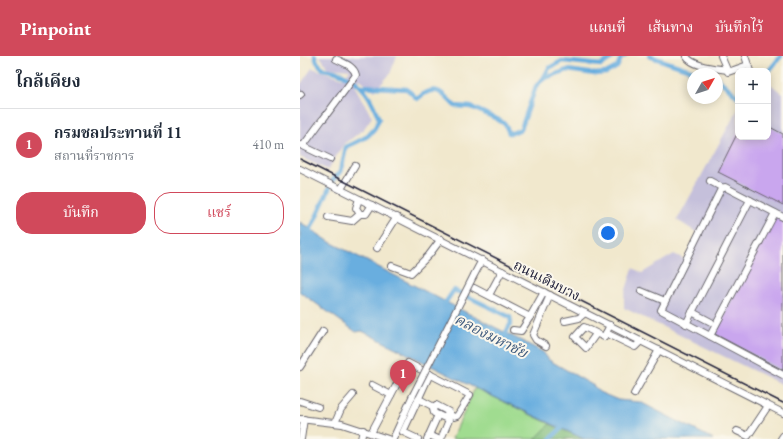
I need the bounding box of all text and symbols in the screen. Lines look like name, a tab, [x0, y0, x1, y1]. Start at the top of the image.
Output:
text: Pinpoint	[20, 16, 91, 41]
text: แผนที่	[589, 18, 626, 36]
text: เส้นทาง	[648, 18, 693, 36]
text: บันทึกไว้	[715, 18, 763, 36]
north arrow	[687, 68, 723, 104]
map controls	[735, 68, 771, 140]
button: +	[735, 68, 771, 104]
text: ใกล้เคียง	[16, 70, 81, 92]
button: −	[735, 104, 771, 140]
text: กรมชลประทานที่ 11	[54, 123, 182, 142]
text: 1	[26, 136, 32, 153]
text: 410 m	[253, 136, 284, 153]
text: สถานที่ราชการ	[54, 147, 135, 164]
button: บันทึก	[16, 192, 146, 234]
button: แชร์	[154, 192, 284, 234]
your location	[598, 223, 618, 243]
street label: ถนนเดิมบาง	[511, 256, 583, 304]
water label: คลองมหาชัย	[452, 309, 532, 362]
pin: 1	[390, 360, 416, 393]

